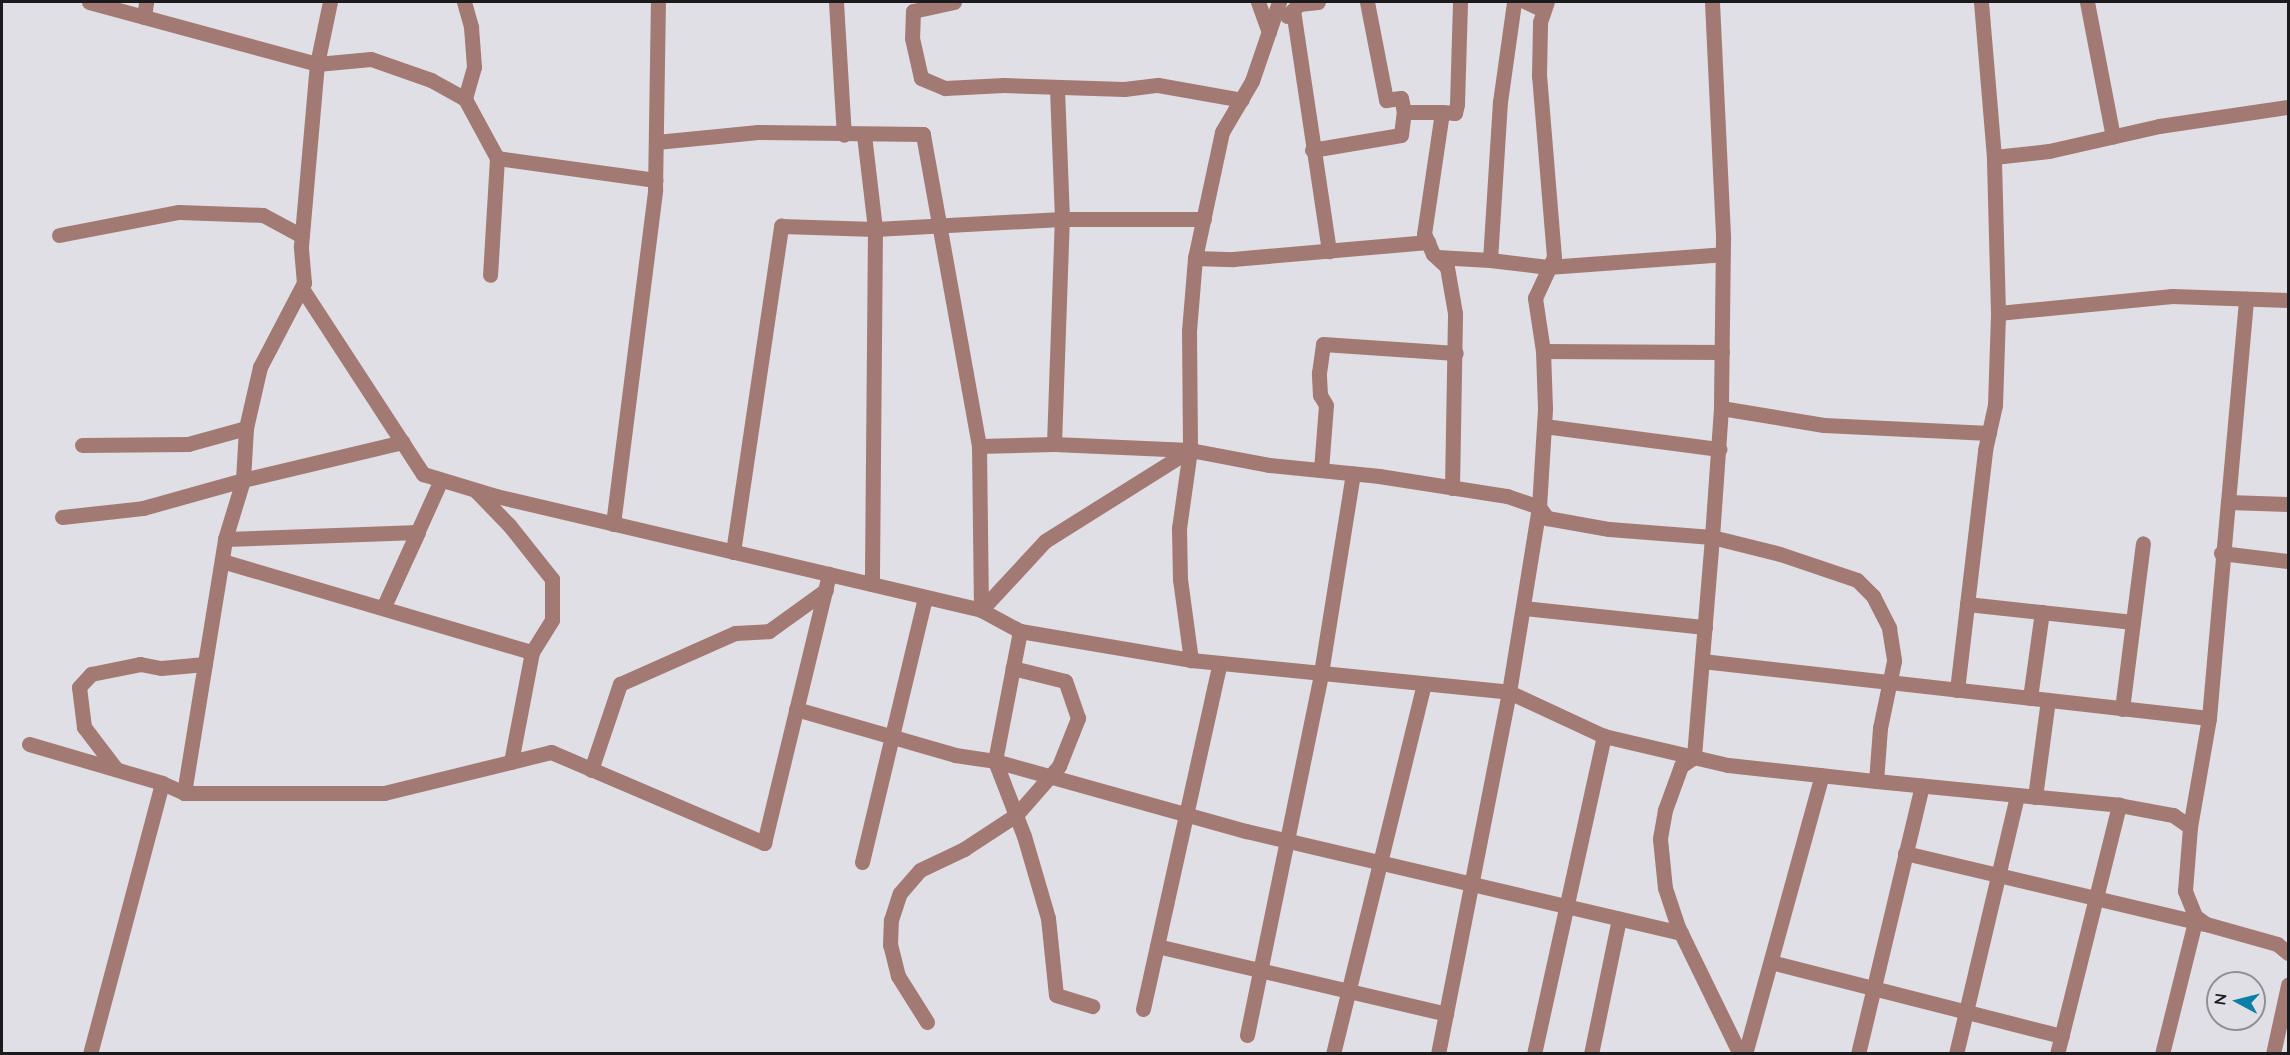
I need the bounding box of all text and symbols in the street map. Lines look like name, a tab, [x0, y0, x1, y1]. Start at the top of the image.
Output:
north arrow	[2206, 971, 2266, 1031]
text: N	[2209, 992, 2231, 1006]

